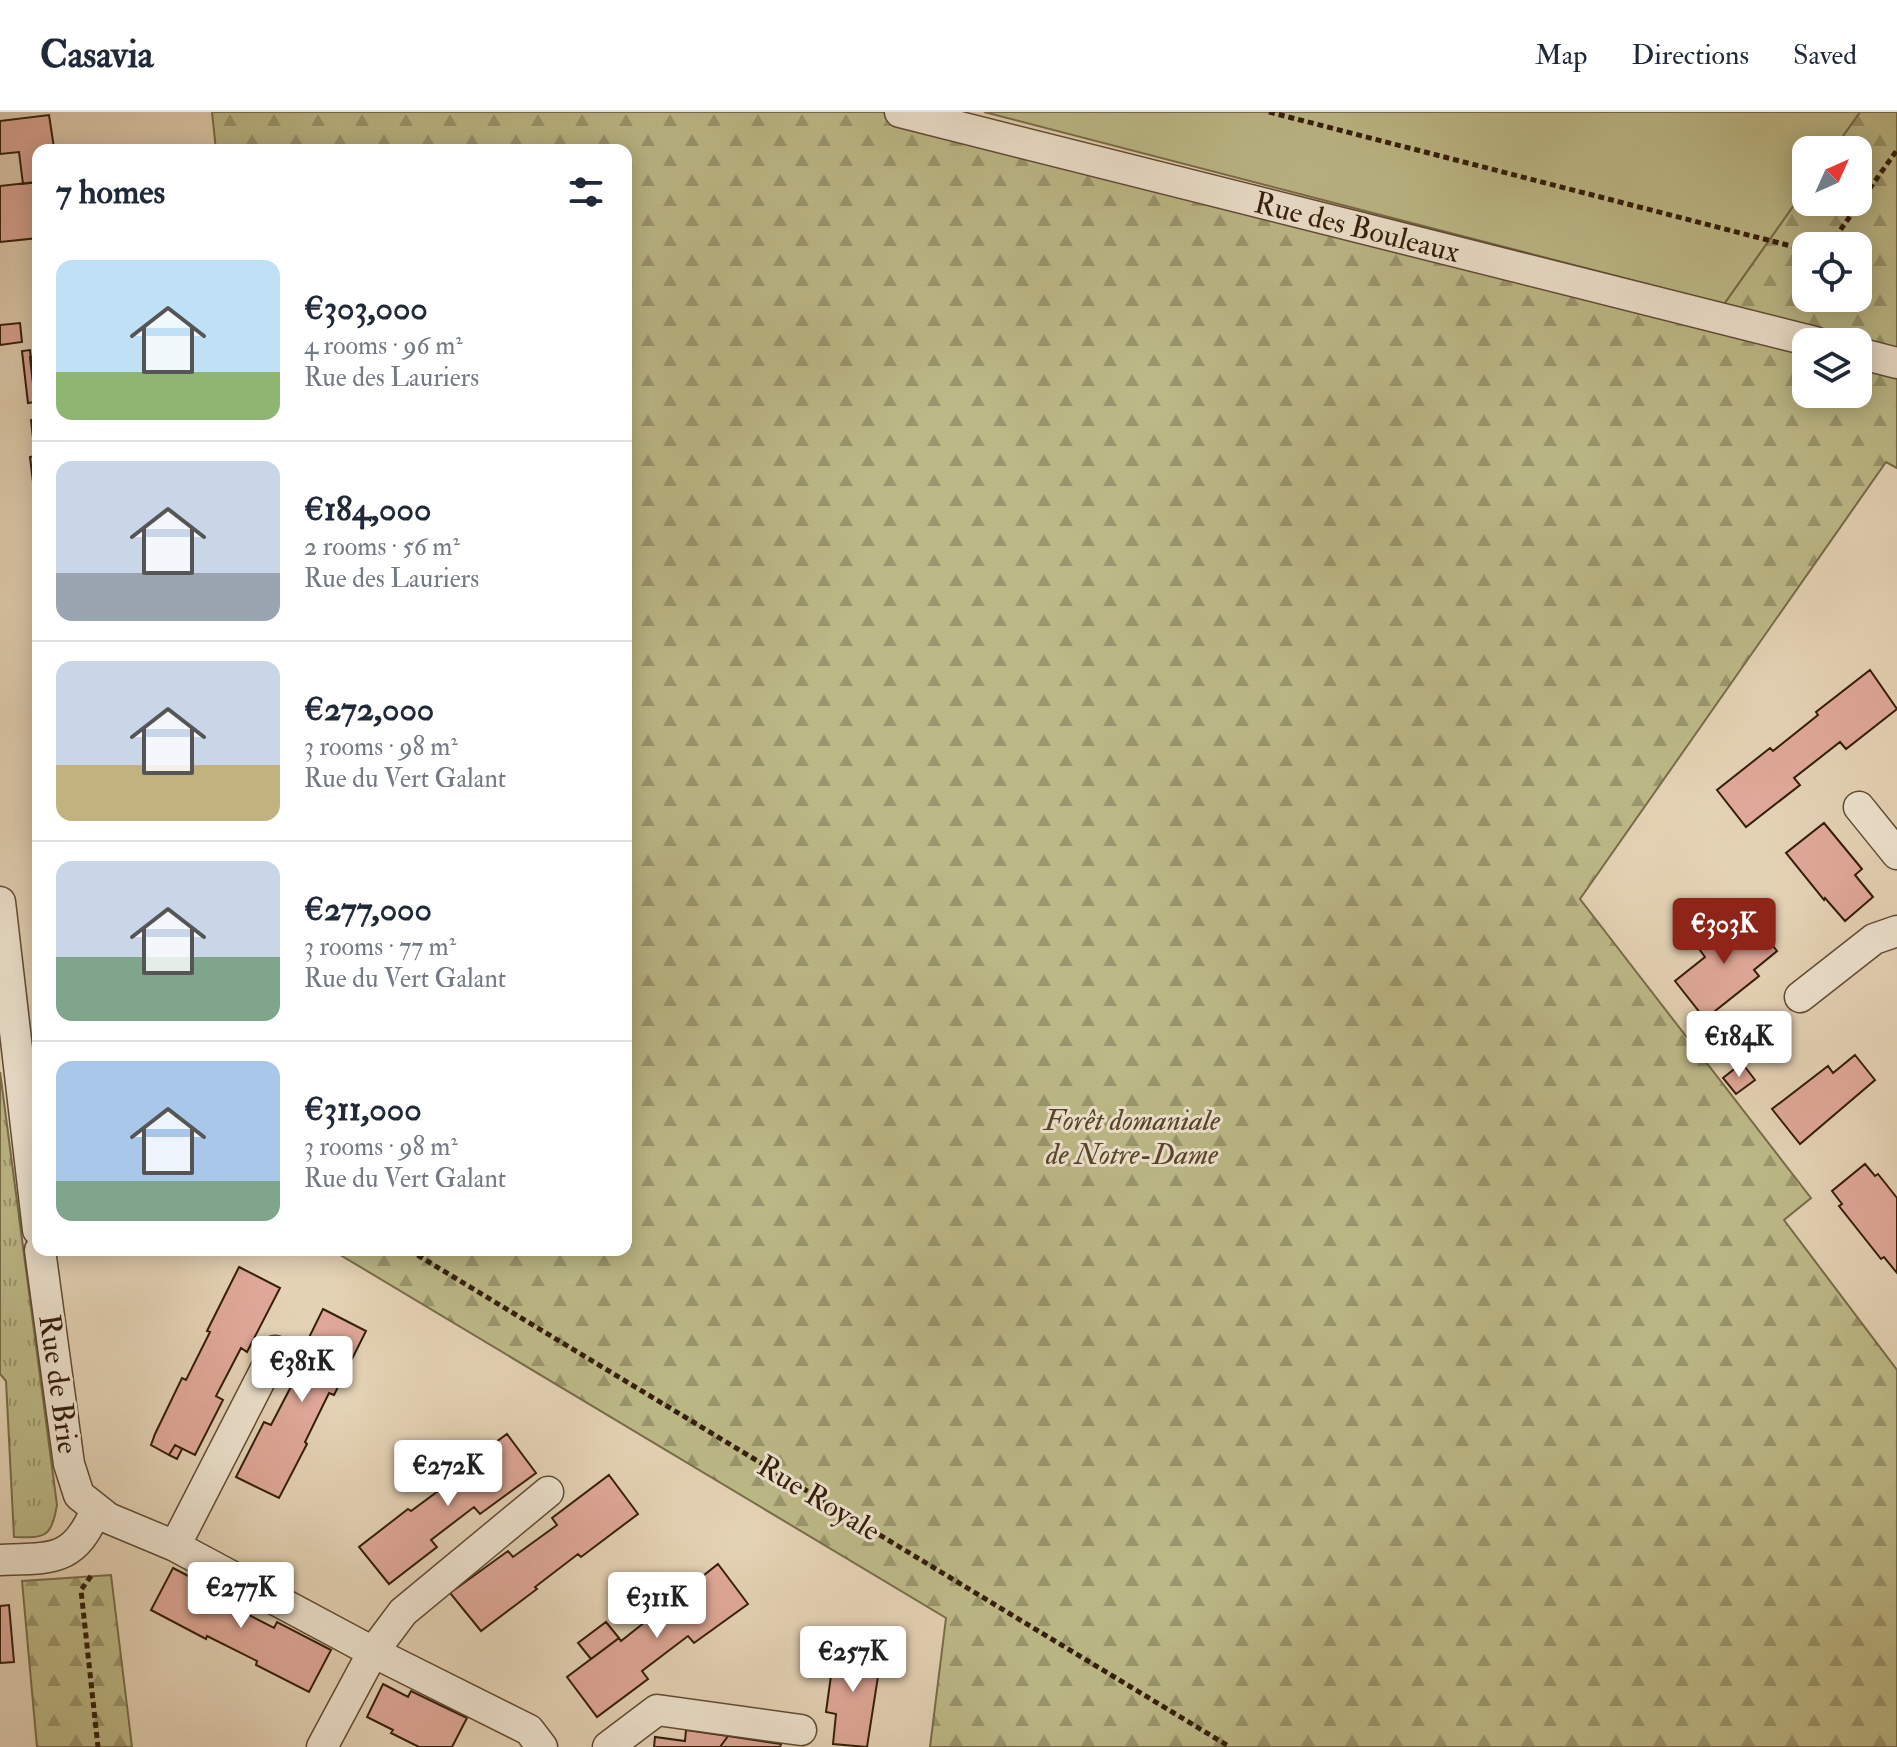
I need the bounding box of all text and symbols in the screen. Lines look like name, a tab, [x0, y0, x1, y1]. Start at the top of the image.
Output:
text: Casavia	[40, 31, 153, 79]
text: Map	[1535, 38, 1588, 73]
text: Directions	[1632, 38, 1749, 73]
text: Saved	[1793, 38, 1857, 73]
north arrow	[1792, 136, 1872, 216]
map controls	[1792, 136, 1872, 408]
icon: filters	[564, 170, 608, 214]
text: 7 homes	[56, 171, 165, 214]
street label: Rue des Bouleaux	[1250, 184, 1463, 271]
button: locate	[1792, 232, 1872, 312]
text: €303,000	[304, 287, 428, 330]
icon: home	[120, 292, 216, 388]
button: layers	[1792, 328, 1872, 408]
text: 4 rooms · 96 m²	[304, 330, 463, 362]
text: Rue des Lauriers	[304, 362, 479, 394]
text: €184,000	[304, 488, 431, 531]
icon: home	[120, 493, 216, 589]
text: 2 rooms · 56 m²	[304, 531, 460, 563]
text: Rue des Lauriers	[304, 563, 479, 595]
text: €272,000	[304, 688, 434, 731]
icon: home	[120, 693, 216, 789]
text: 3 rooms · 98 m²	[304, 731, 458, 763]
text: Rue du Vert Galant	[304, 763, 506, 795]
text: €277,000	[304, 888, 432, 931]
icon: home	[120, 893, 216, 989]
pin: €303K	[1668, 898, 1780, 966]
text: €303K	[1691, 908, 1757, 940]
text: 3 rooms · 77 m²	[304, 931, 456, 963]
text: Rue du Vert Galant	[304, 963, 506, 995]
pin: €184K	[1683, 1011, 1795, 1079]
text: €184K	[1705, 1021, 1773, 1053]
text: €311,000	[304, 1088, 422, 1131]
icon: home	[120, 1093, 216, 1189]
park label: Forêt domaniale de Notre-Dame	[1042, 1102, 1221, 1173]
text: 3 rooms · 98 m²	[304, 1131, 458, 1163]
text: Rue du Vert Galant	[304, 1163, 506, 1195]
street label: Rue de Brie	[30, 1312, 87, 1456]
pin: €381K	[246, 1336, 358, 1404]
text: €381K	[270, 1346, 334, 1378]
pin: €272K	[392, 1440, 504, 1508]
street label: Rue Royale	[751, 1447, 887, 1549]
text: €272K	[412, 1450, 484, 1482]
pin: €277K	[185, 1562, 297, 1630]
text: €277K	[206, 1572, 276, 1604]
pin: €311K	[601, 1572, 713, 1640]
text: €311K	[626, 1582, 688, 1614]
pin: €257K	[797, 1626, 909, 1694]
text: €257K	[818, 1636, 888, 1668]

